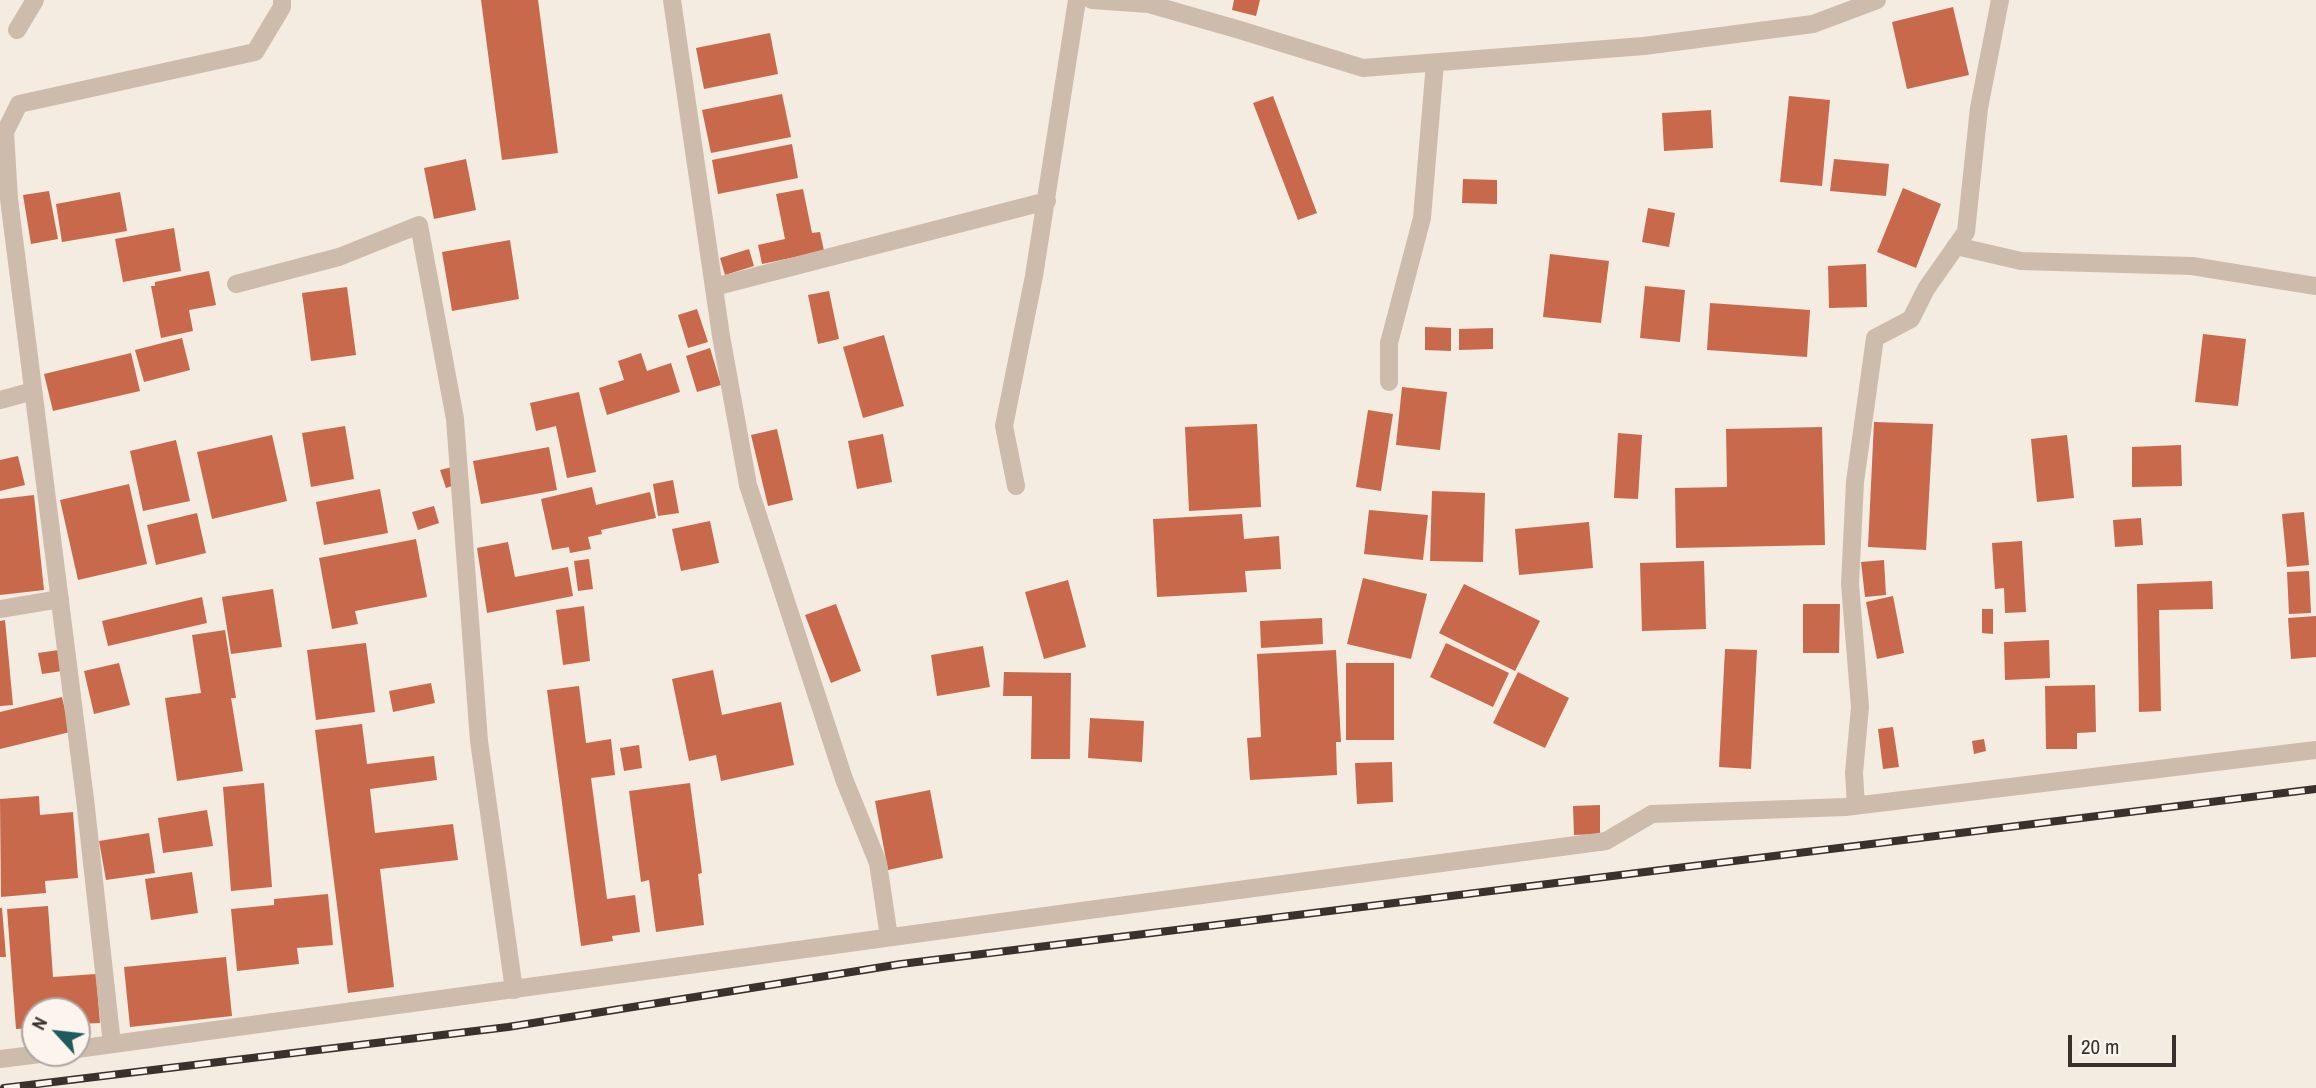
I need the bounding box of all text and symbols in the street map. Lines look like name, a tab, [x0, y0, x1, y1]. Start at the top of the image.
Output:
north arrow	[21, 997, 91, 1067]
text: N	[25, 1012, 53, 1034]
scale bar	[2071, 1021, 2180, 1066]
text: 20 m	[2081, 1032, 2119, 1061]

